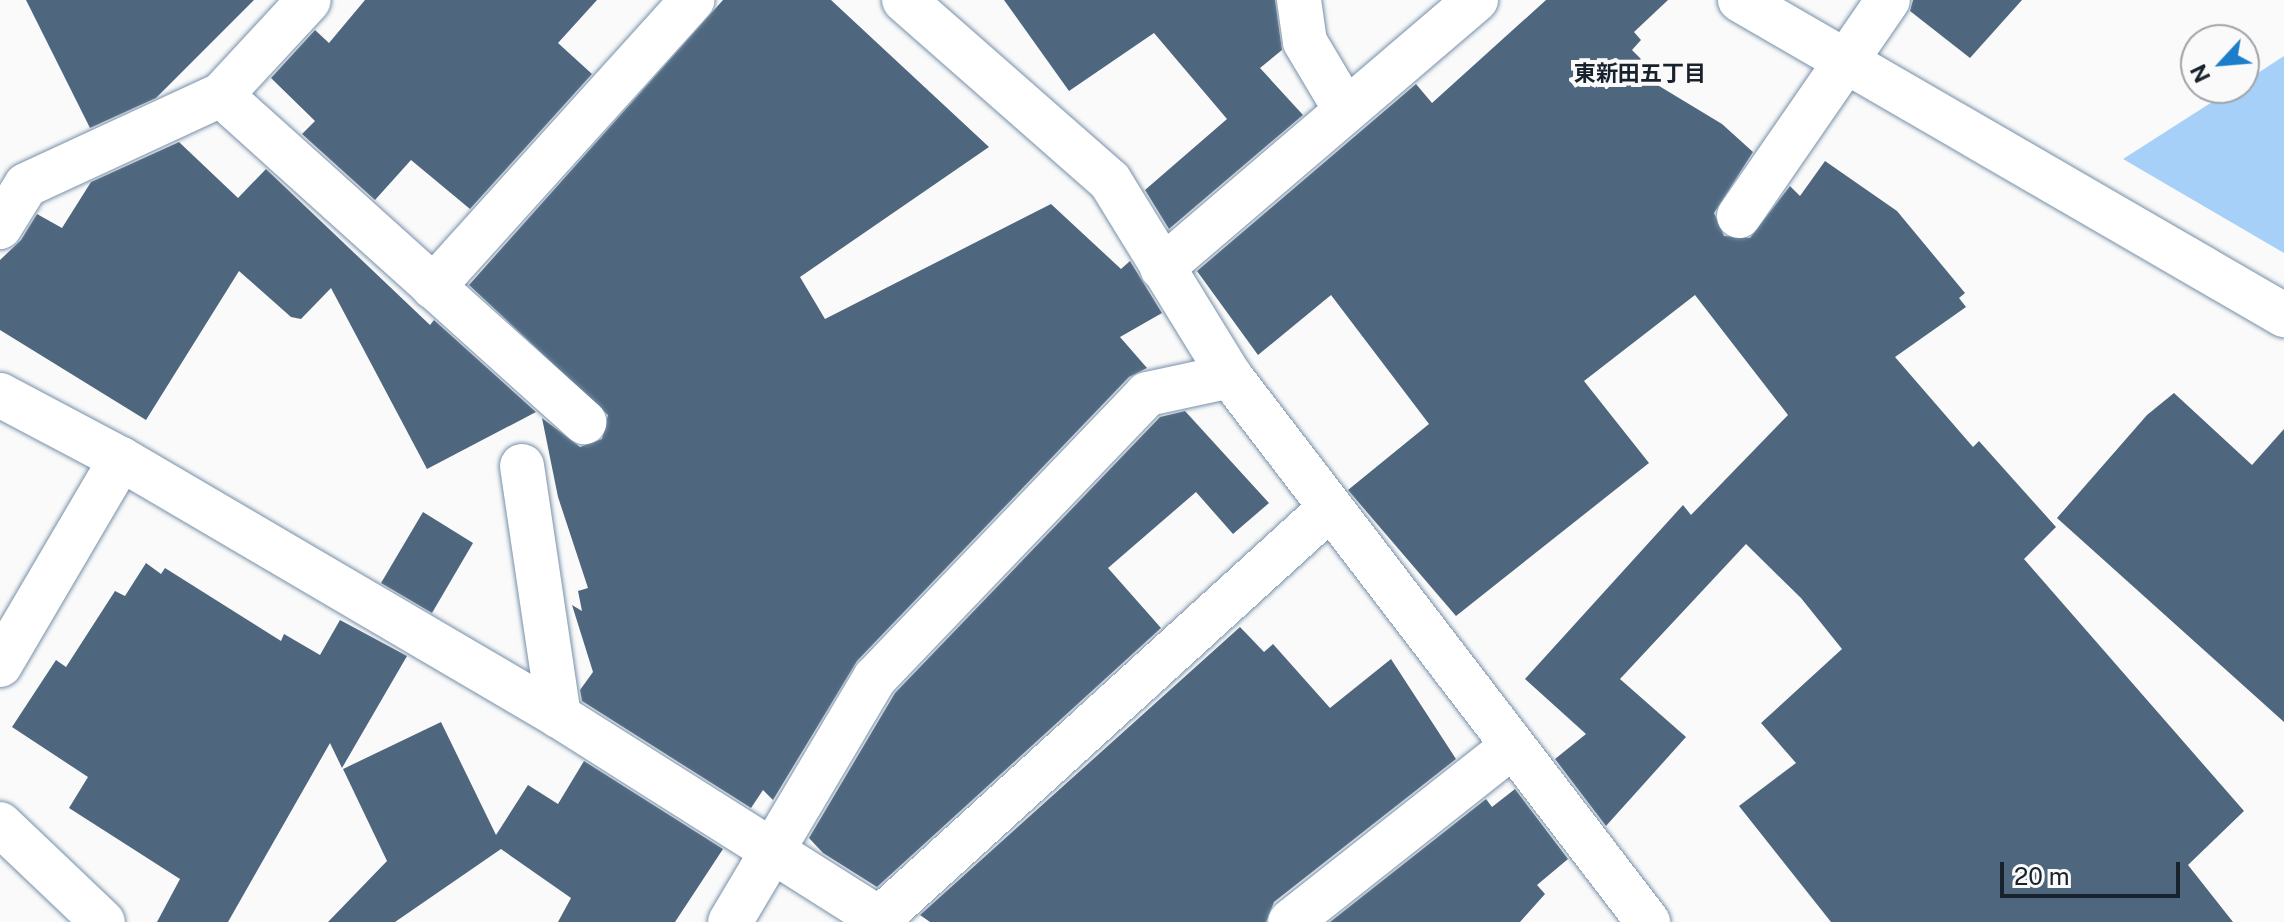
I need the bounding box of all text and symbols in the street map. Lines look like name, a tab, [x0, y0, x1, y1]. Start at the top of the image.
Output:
north arrow	[2180, 24, 2260, 104]
text: N	[2185, 60, 2216, 87]
district label: 東新田五丁目	[1574, 61, 1706, 87]
scale bar	[2004, 846, 2184, 896]
text: 20 m	[2014, 862, 2070, 890]

